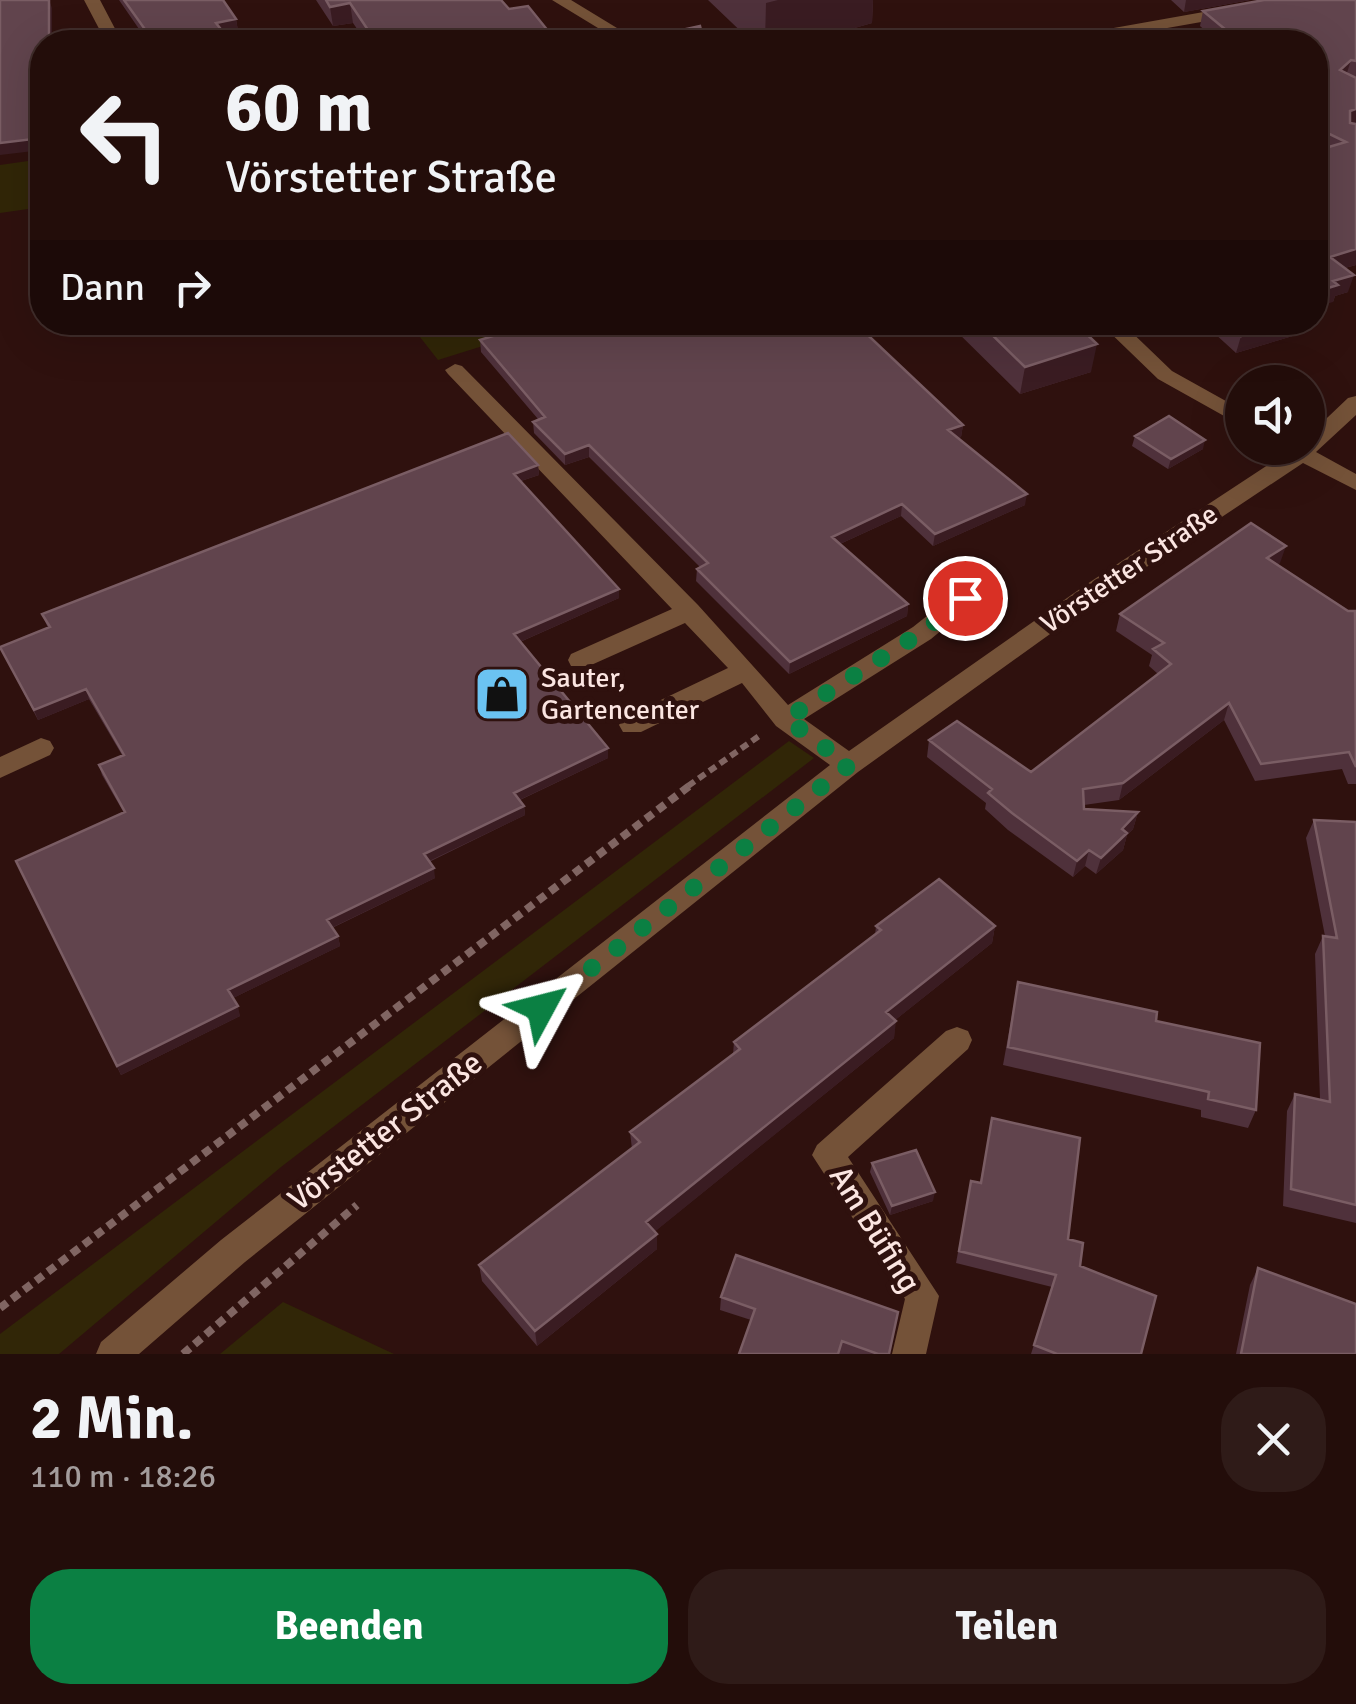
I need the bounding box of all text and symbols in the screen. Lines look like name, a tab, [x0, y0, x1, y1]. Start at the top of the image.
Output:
text: 60 m	[225, 64, 373, 150]
icon: left	[60, 70, 190, 200]
text: Vörstetter Straße	[225, 150, 557, 205]
icon: right	[165, 260, 220, 315]
text: Dann	[60, 264, 145, 311]
map controls	[1225, 365, 1325, 465]
button: sound	[1225, 365, 1325, 465]
street label: Vörstetter Straße	[1034, 497, 1224, 641]
pin	[923, 556, 1008, 641]
icon: arrive	[938, 571, 993, 626]
place label: Sauter, Gartencenter	[541, 661, 700, 727]
shop icon: Sauter, Gartencenter	[472, 664, 532, 724]
position arrow	[489, 956, 593, 1060]
street label: Vörstetter Straße	[280, 1043, 490, 1219]
street label: Am Büfing	[821, 1158, 929, 1300]
text: 2 Min.	[30, 1382, 194, 1456]
button: close	[1221, 1387, 1326, 1492]
text: 110 m · 18:26	[30, 1457, 216, 1496]
button: Beenden	[30, 1569, 668, 1684]
button: Teilen	[688, 1569, 1326, 1684]

